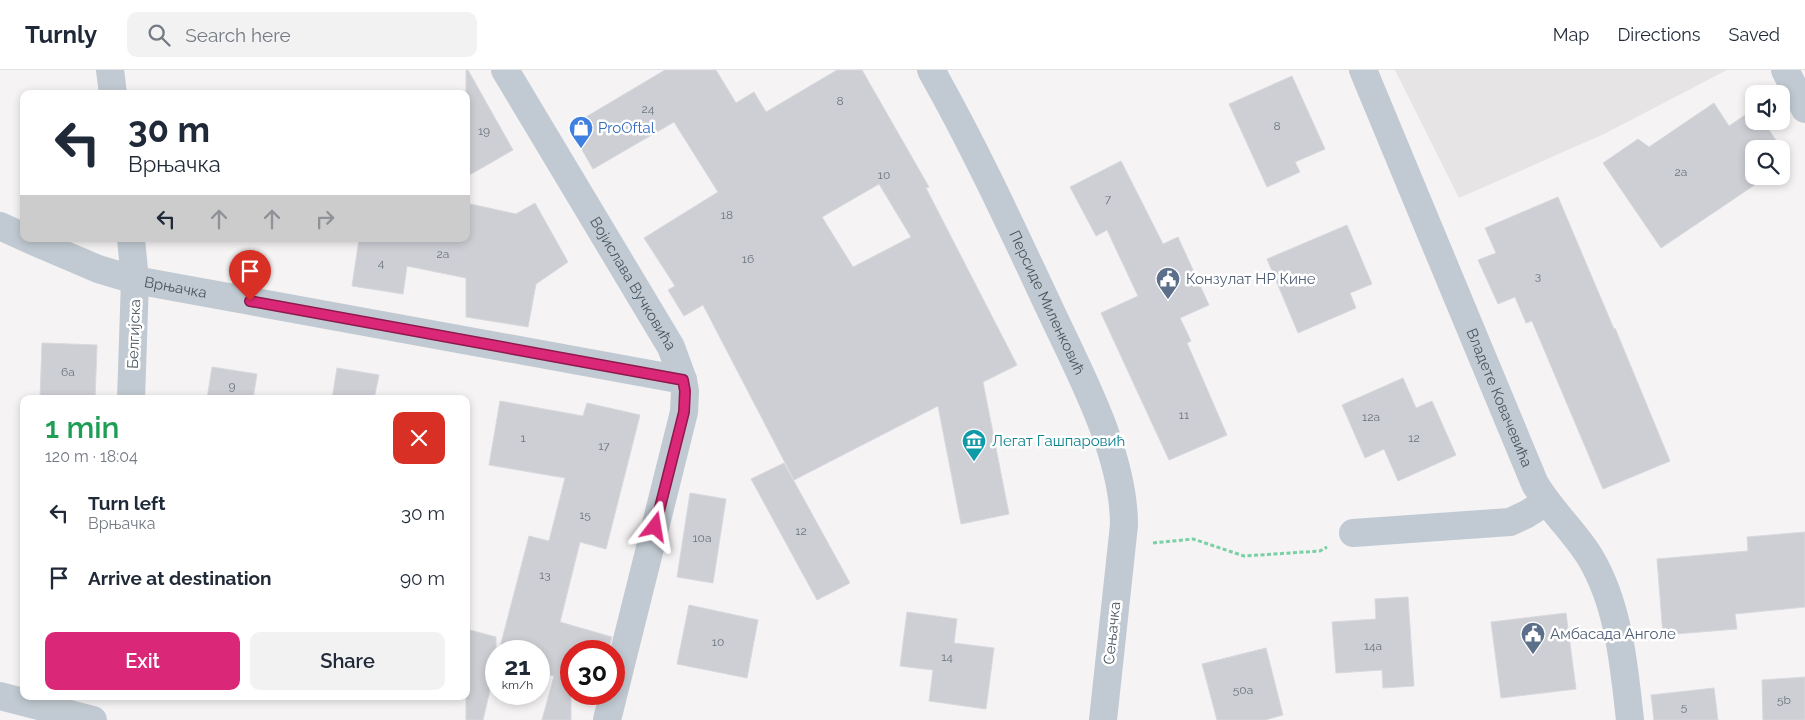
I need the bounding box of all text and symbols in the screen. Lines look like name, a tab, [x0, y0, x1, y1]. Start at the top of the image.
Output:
search box	[127, 12, 477, 57]
text: Turnly	[25, 20, 97, 49]
icon: search	[145, 21, 173, 49]
text: Search here	[185, 24, 291, 46]
text: Map	[1553, 24, 1589, 45]
text: Directions	[1617, 24, 1701, 45]
text: Saved	[1729, 24, 1780, 45]
map controls	[1745, 85, 1790, 185]
button: sound	[1745, 85, 1790, 130]
house number: 8	[836, 94, 844, 108]
house number: 24	[642, 102, 655, 116]
text: 30 m	[128, 109, 210, 150]
icon: left	[45, 110, 110, 175]
shop icon: ProOftal	[568, 115, 594, 149]
place label: ProOftal	[598, 119, 656, 137]
house number: 8	[1273, 119, 1281, 133]
house number: 19	[478, 124, 490, 138]
button: search	[1745, 140, 1790, 185]
text: Врњачка	[128, 151, 221, 177]
house number: 2a	[1675, 165, 1687, 179]
house number: 10	[878, 168, 890, 182]
house number: 7	[1105, 192, 1112, 206]
icon: left	[152, 205, 180, 233]
icon: ahead	[205, 205, 233, 233]
icon: ahead	[258, 205, 286, 233]
icon: right	[311, 205, 339, 233]
house number: 18	[721, 208, 733, 222]
street label: Војислава Вучковића	[586, 214, 680, 354]
street label: Персиде Миленковић	[1005, 228, 1089, 378]
house number: 2a	[437, 247, 449, 261]
pin	[229, 250, 271, 301]
house number: 16	[742, 252, 754, 266]
house number: 4	[378, 256, 385, 270]
icon: arrive	[236, 257, 264, 285]
public building icon: Конзулат НР Кине	[1155, 266, 1181, 300]
house number: 3	[1535, 269, 1541, 283]
place label: Конзулат НР Кине	[1186, 270, 1316, 288]
street label: Врњачка	[143, 273, 208, 302]
street label: Белгијска	[124, 299, 144, 369]
street label: Владете Ковачевића	[1462, 326, 1536, 470]
house number: 6a	[61, 365, 75, 379]
house number: 9	[228, 379, 236, 393]
house number: 11	[1179, 408, 1189, 422]
text: 1 min	[45, 410, 120, 445]
house number: 12a	[1362, 410, 1380, 424]
button: close	[393, 412, 445, 464]
museum icon: Легат Гашпаровић	[961, 428, 987, 462]
house number: 1	[520, 431, 526, 445]
house number: 12	[1408, 431, 1420, 445]
place label: Легат Гашпаровић	[992, 432, 1125, 450]
house number: 17	[598, 439, 610, 453]
text: 120 m · 18:04	[45, 447, 138, 466]
text: Turn left	[88, 492, 165, 514]
icon: left	[45, 499, 73, 527]
position arrow	[628, 500, 680, 552]
text: 30 m	[401, 502, 445, 524]
house number: 15	[579, 508, 591, 522]
text: Врњачка	[88, 514, 156, 533]
house number: 12	[795, 524, 807, 538]
house number: 10a	[692, 531, 712, 545]
icon: arrive	[45, 564, 73, 592]
text: Arrive at destination	[88, 567, 272, 589]
text: 90 m	[400, 567, 445, 589]
house number: 13	[539, 568, 551, 582]
street label: Сењачка	[1100, 601, 1124, 665]
public building icon: Амбасада Анголе	[1520, 621, 1546, 655]
place label: Амбасада Анголе	[1550, 625, 1676, 643]
button: Exit	[45, 632, 240, 690]
button: Share	[250, 632, 445, 690]
house number: 10	[712, 635, 724, 649]
house number: 14a	[1364, 639, 1382, 653]
speed limit sign: 30	[560, 640, 625, 705]
house number: 14	[941, 650, 953, 664]
text: 21	[504, 651, 531, 681]
text: km/h	[502, 678, 533, 692]
house number: 50a	[1233, 683, 1253, 697]
house number: 5b	[1777, 693, 1791, 707]
house number: 5	[1681, 700, 1688, 714]

